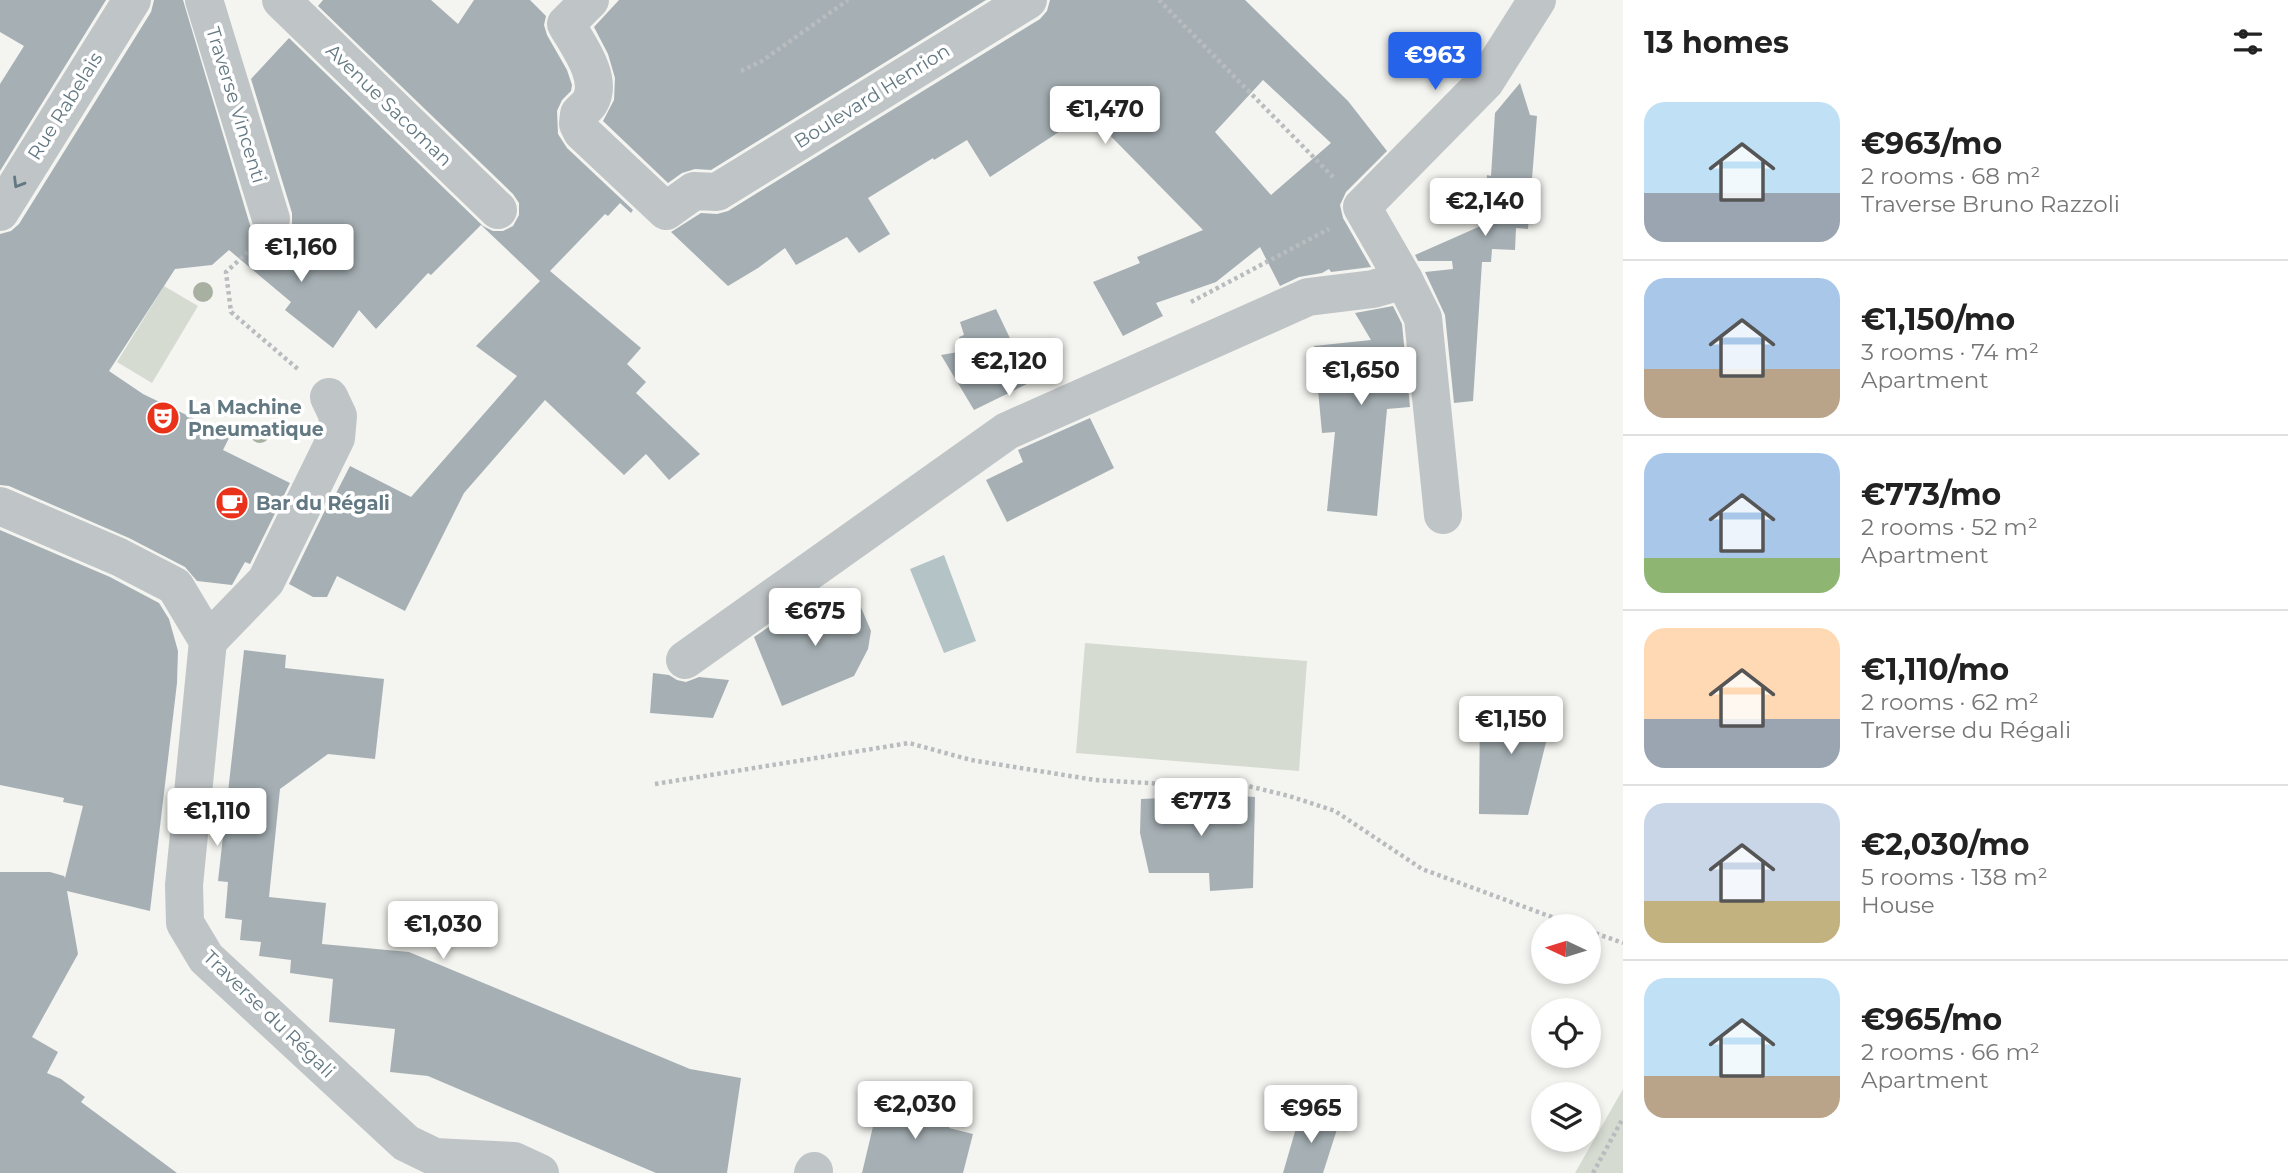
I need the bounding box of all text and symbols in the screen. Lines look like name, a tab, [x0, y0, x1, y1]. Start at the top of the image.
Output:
icon: filters	[2229, 23, 2267, 61]
street label: Traverse Vincenti	[201, 24, 271, 186]
text: 13 homes	[1644, 24, 1789, 61]
pin: €963	[1394, 32, 1476, 92]
street label: Avenue Sacoman	[321, 39, 457, 171]
street label: Boulevard Henrion	[790, 39, 954, 153]
text: €963	[1404, 41, 1466, 69]
street label: Rue Rabelais	[23, 48, 107, 164]
pin: €1,470	[1048, 86, 1162, 146]
text: €1,470	[1066, 95, 1144, 123]
text: €963/mo	[1861, 125, 2002, 162]
icon: home	[1700, 130, 1784, 214]
text: 2 rooms · 68 m²	[1861, 162, 2040, 190]
one-way arrow	[13, 175, 26, 188]
pin: €2,140	[1428, 178, 1542, 238]
text: €2,140	[1446, 187, 1524, 215]
text: Traverse Bruno Razzoli	[1861, 190, 2120, 218]
pin: €1,160	[244, 224, 358, 284]
text: €1,160	[265, 233, 337, 261]
text: €1,150/mo	[1861, 301, 2015, 338]
icon: home	[1700, 306, 1784, 390]
pin: €2,120	[952, 338, 1066, 398]
text: 3 rooms · 74 m²	[1861, 338, 2039, 366]
text: €2,120	[971, 347, 1047, 375]
pin: €1,650	[1304, 348, 1418, 407]
text: €1,650	[1322, 356, 1400, 384]
text: Apartment	[1861, 366, 1989, 394]
place label: La Machine Pneumatique	[188, 396, 324, 441]
theatre icon: La Machine Pneumatique	[144, 399, 182, 437]
text: €773/mo	[1861, 476, 2001, 513]
icon: home	[1700, 481, 1784, 565]
cafe icon: Bar du Régali	[213, 484, 251, 522]
place label: Bar du Régali	[256, 492, 390, 515]
text: 2 rooms · 52 m²	[1861, 513, 2038, 541]
text: Apartment	[1861, 541, 1989, 569]
pin: €675	[774, 588, 856, 648]
text: €675	[785, 597, 845, 625]
text: €1,110/mo	[1861, 651, 2009, 688]
icon: home	[1700, 656, 1784, 740]
text: 2 rooms · 62 m²	[1861, 688, 2039, 716]
pin: €1,150	[1454, 696, 1568, 756]
text: €1,150	[1475, 705, 1547, 733]
text: Traverse du Régali	[1861, 716, 2071, 744]
pin: €773	[1160, 778, 1242, 838]
text: €773	[1171, 787, 1231, 815]
pin: €1,110	[160, 788, 274, 848]
text: €1,110	[183, 797, 251, 825]
text: €2,030/mo	[1861, 826, 2029, 863]
icon: home	[1700, 831, 1784, 915]
text: 5 rooms · 138 m²	[1861, 863, 2048, 891]
text: House	[1861, 891, 1935, 919]
pin: €1,030	[386, 902, 500, 961]
text: €1,030	[404, 910, 482, 938]
north arrow	[1531, 914, 1601, 984]
map controls	[1531, 914, 1601, 1152]
street label: Traverse du Régali	[199, 945, 339, 1083]
button: locate	[1531, 998, 1601, 1068]
text: €965/mo	[1861, 1001, 2002, 1038]
icon: home	[1700, 1006, 1784, 1090]
text: 2 rooms · 66 m²	[1861, 1038, 2040, 1066]
text: Apartment	[1861, 1066, 1989, 1094]
pin: €2,030	[858, 1082, 972, 1141]
button: layers	[1531, 1082, 1601, 1152]
pin: €965	[1270, 1086, 1352, 1145]
text: €2,030	[874, 1090, 956, 1118]
text: €965	[1280, 1094, 1342, 1122]

